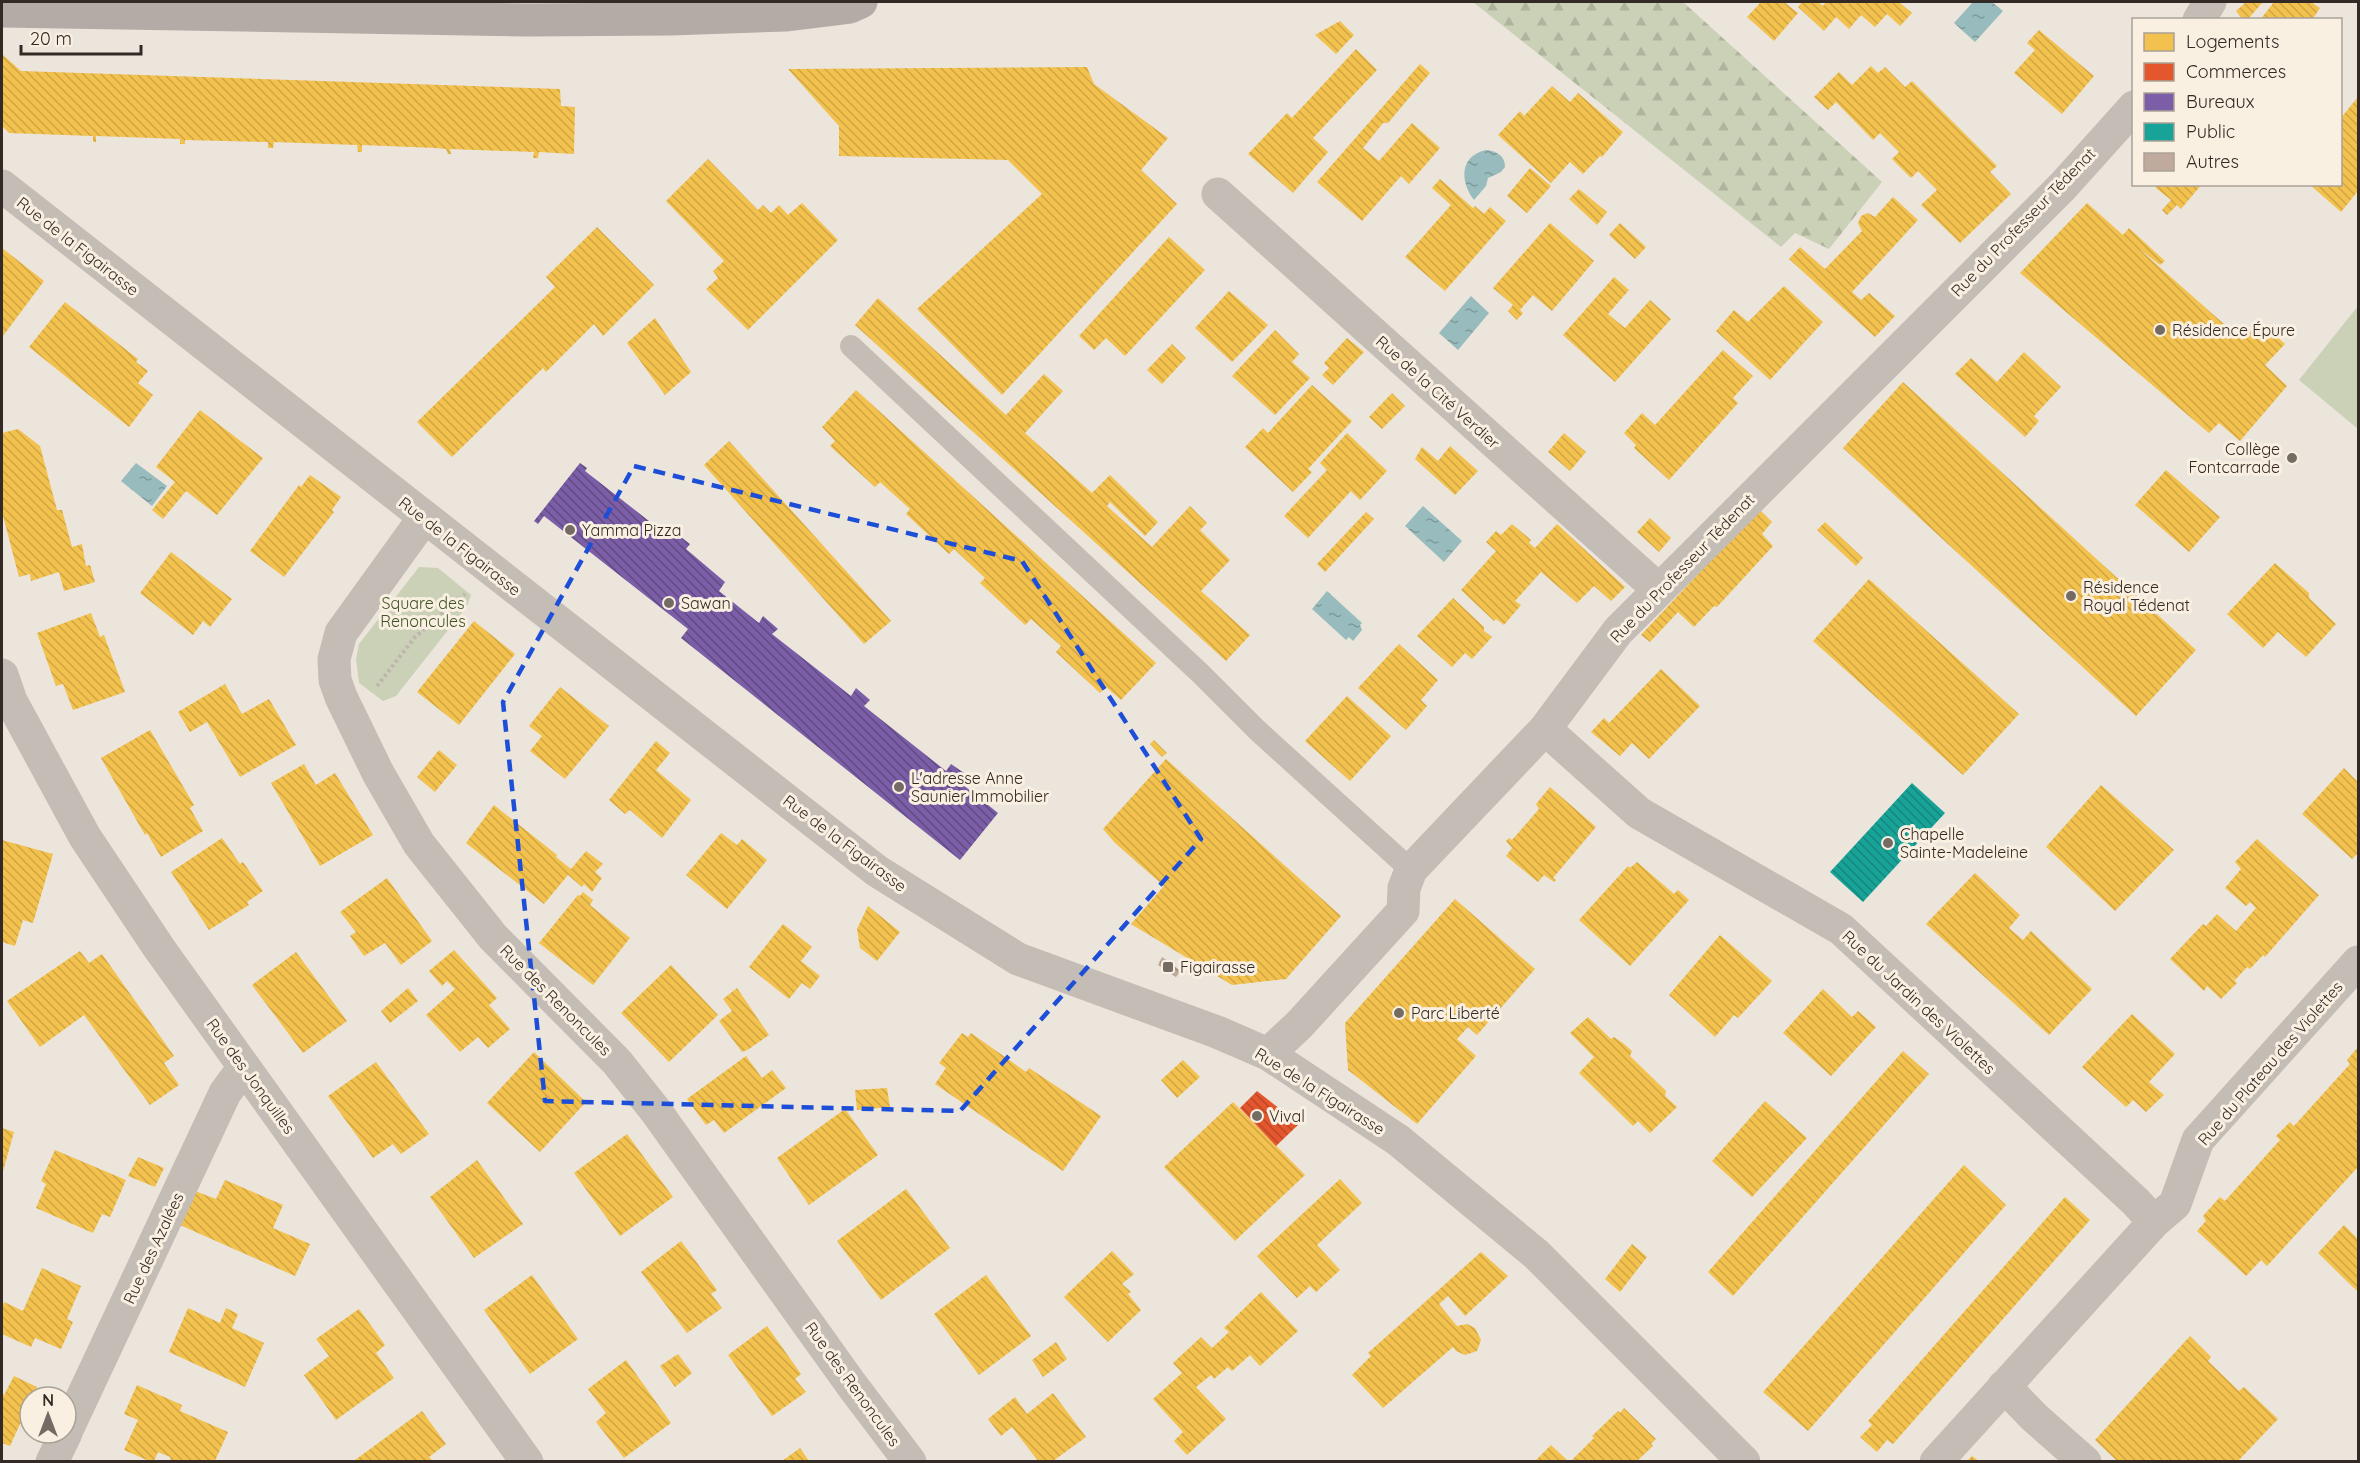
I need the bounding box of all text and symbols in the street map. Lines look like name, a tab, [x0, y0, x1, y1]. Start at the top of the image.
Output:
scale bar	[21, 18, 141, 56]
legend	[2132, 18, 2342, 186]
text: 20 m	[30, 27, 72, 50]
text: Logements	[2186, 30, 2279, 53]
text: Commerces	[2186, 60, 2286, 83]
text: Bureaux	[2186, 90, 2255, 113]
text: Public	[2186, 120, 2235, 143]
street label: Rue du Professeur Tédenat	[1947, 143, 2099, 301]
text: Autres	[2186, 150, 2239, 173]
street label: Rue de la Figairasse	[13, 192, 143, 300]
place label: Résidence Épure	[2172, 320, 2295, 340]
marker: Résidence Épure	[2153, 323, 2167, 337]
street label: Rue de la Cité Verdier	[1372, 331, 1504, 453]
place label: Collège Fontcarrade	[2188, 439, 2280, 477]
marker: Collège Fontcarrade	[2285, 451, 2299, 465]
street label: Rue du Professeur Tédenat	[1606, 489, 1758, 647]
street label: Rue de la Figairasse	[395, 492, 525, 600]
place label: Yamma Pizza	[582, 520, 681, 540]
marker: Yamma Pizza	[563, 523, 577, 537]
place label: Résidence Royal Tédenat	[2083, 577, 2190, 615]
marker: Résidence Royal Tédenat	[2064, 589, 2078, 603]
park label: Square des Renoncules	[380, 593, 466, 631]
place label: Sawan	[681, 593, 731, 613]
marker: Sawan	[662, 596, 676, 610]
place label: L'adresse Anne Saunier Immobilier	[911, 768, 1049, 806]
marker: L'adresse Anne Saunier Immobilier	[892, 780, 906, 794]
street label: Rue de la Figairasse	[779, 790, 911, 896]
place label: Chapelle Sainte-Madeleine	[1900, 824, 2028, 862]
marker: Chapelle Sainte-Madeleine	[1881, 836, 1895, 850]
street label: Rue du Jardin des Violettes	[1838, 926, 2000, 1078]
street label: Rue des Renoncules	[496, 940, 616, 1060]
place label: Figairasse	[1180, 957, 1255, 977]
marker: Figairasse	[1161, 960, 1175, 974]
street label: Rue du Plateau des Violettes	[2193, 977, 2347, 1149]
place label: Parc Liberté	[1411, 1003, 1500, 1023]
marker: Parc Liberté	[1392, 1006, 1406, 1020]
street label: Rue des Jonquilles	[202, 1014, 300, 1138]
street label: Rue de la Figairasse	[1251, 1043, 1389, 1139]
place label: Vival	[1269, 1106, 1305, 1126]
marker: Vival	[1250, 1109, 1264, 1123]
street label: Rue des Azalées	[118, 1189, 188, 1307]
street label: Rue des Renoncules	[801, 1318, 905, 1450]
north arrow	[18, 1385, 78, 1445]
text: N	[42, 1390, 54, 1410]

